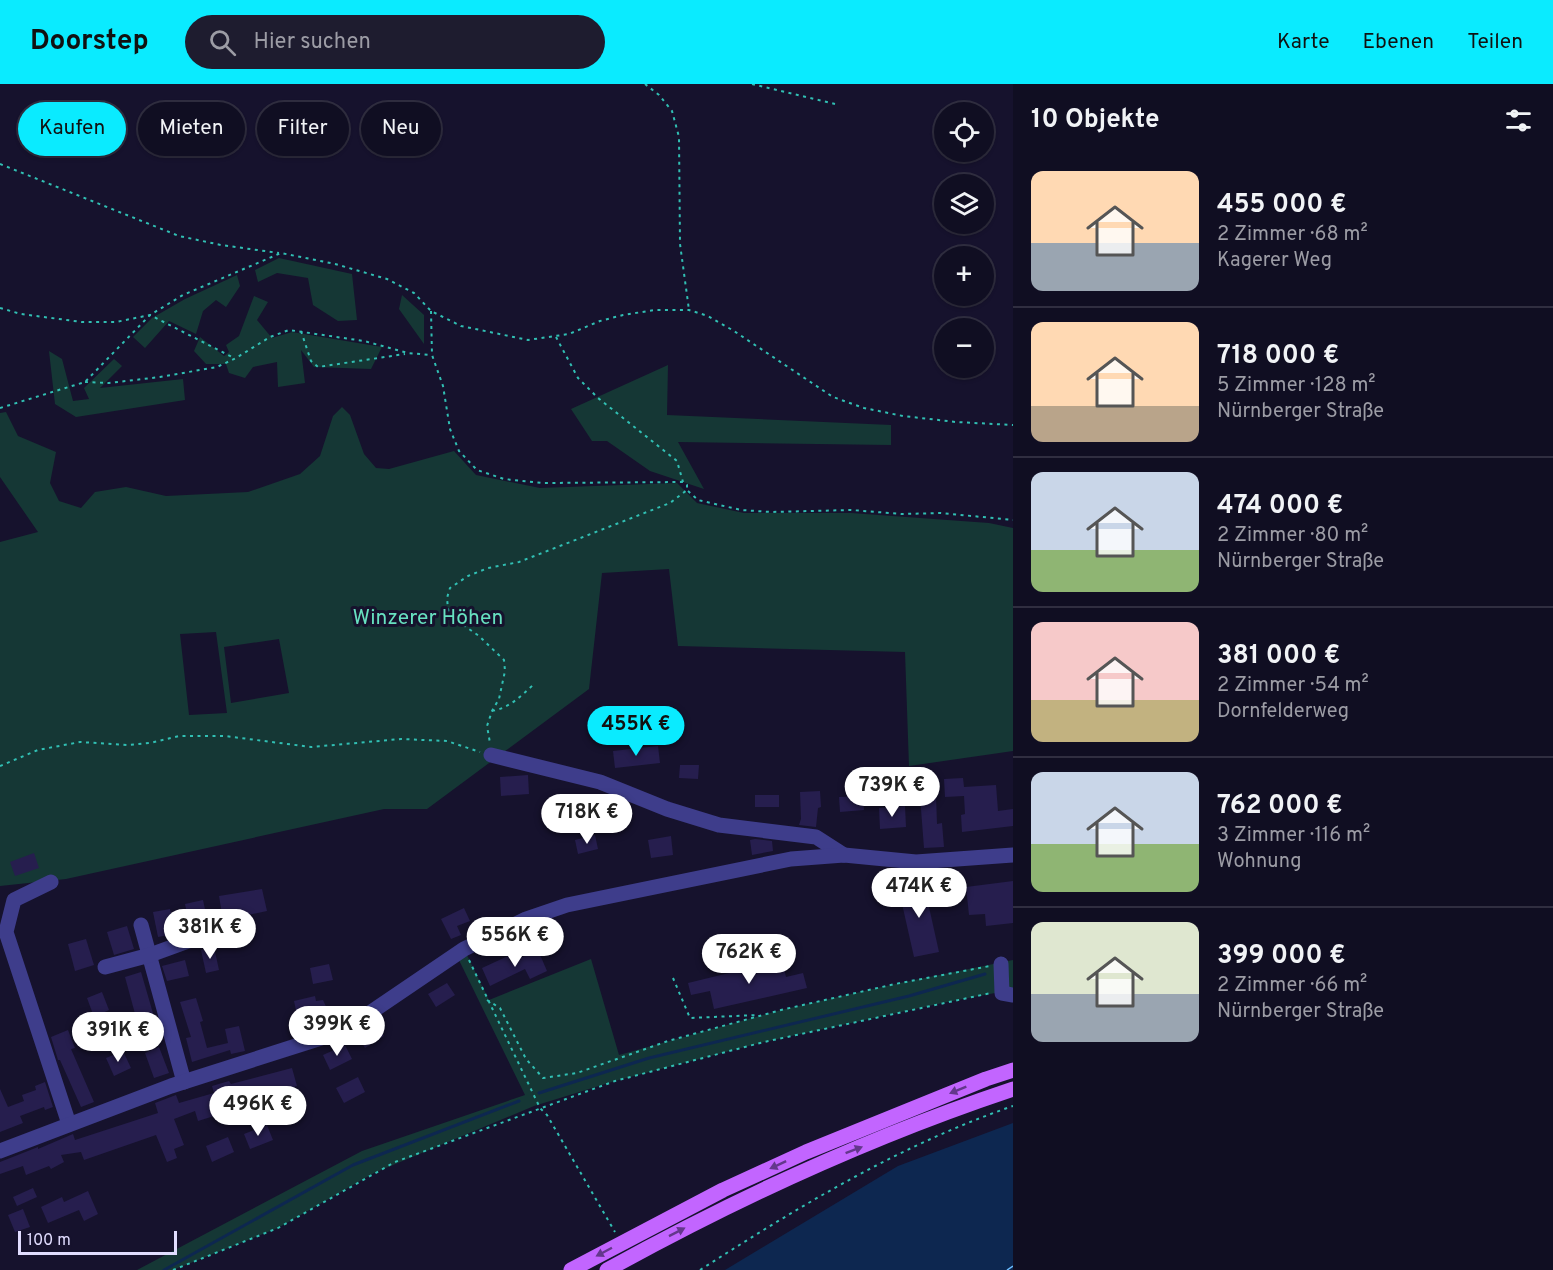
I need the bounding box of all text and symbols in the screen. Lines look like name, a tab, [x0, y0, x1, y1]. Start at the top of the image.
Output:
search box	[185, 15, 605, 69]
text: Doorstep	[30, 24, 149, 60]
icon: search	[206, 26, 239, 59]
text: Hier suchen	[254, 29, 371, 56]
text: Karte	[1277, 29, 1329, 56]
text: Ebenen	[1362, 29, 1434, 56]
text: Teilen	[1467, 29, 1523, 56]
chip: Kaufen	[18, 102, 126, 156]
chip: Mieten	[138, 102, 245, 156]
chip: Filter	[257, 102, 349, 156]
chip: Neu	[361, 102, 441, 156]
map controls	[934, 102, 994, 378]
button: locate	[934, 102, 994, 162]
text: 10 Objekte	[1031, 104, 1160, 137]
icon: filters	[1502, 104, 1535, 137]
button: layers	[934, 174, 994, 234]
text: 455 000 €	[1217, 189, 1346, 222]
icon: home	[1079, 195, 1151, 267]
text: 2 Zimmer · 68 m²	[1217, 222, 1368, 248]
button: +	[934, 246, 994, 306]
text: Kagerer Weg	[1217, 248, 1332, 274]
button: −	[934, 318, 994, 378]
text: 718 000 €	[1217, 340, 1339, 373]
icon: home	[1079, 346, 1151, 418]
text: 5 Zimmer · 128 m²	[1217, 373, 1376, 399]
text: Nürnberger Straße	[1217, 399, 1384, 425]
text: 474 000 €	[1217, 490, 1343, 523]
icon: home	[1079, 496, 1151, 568]
text: 2 Zimmer · 80 m²	[1217, 523, 1368, 549]
text: Nürnberger Straße	[1217, 549, 1384, 575]
park label: Winzerer Höhen	[353, 605, 503, 632]
text: 381 000 €	[1217, 640, 1340, 673]
icon: home	[1079, 646, 1151, 718]
text: 2 Zimmer · 54 m²	[1217, 673, 1369, 699]
text: Dornfelderweg	[1217, 699, 1349, 725]
pin: 455K €	[587, 706, 685, 757]
text: 455K €	[601, 712, 671, 738]
pin: 739K €	[843, 767, 941, 818]
text: 739K €	[859, 773, 925, 799]
text: 762 000 €	[1217, 790, 1343, 823]
pin: 718K €	[538, 794, 636, 845]
icon: home	[1079, 796, 1151, 868]
text: 718K €	[555, 800, 619, 826]
text: 3 Zimmer · 116 m²	[1217, 823, 1370, 849]
text: Wohnung	[1217, 849, 1302, 875]
pin: 474K €	[870, 868, 968, 919]
text: 474K €	[886, 874, 952, 900]
pin: 381K €	[161, 909, 259, 960]
text: 381K €	[178, 915, 242, 941]
pin: 556K €	[466, 917, 564, 968]
text: 556K €	[481, 923, 549, 949]
pin: 762K €	[700, 934, 798, 985]
text: 762K €	[716, 940, 782, 966]
text: 399 000 €	[1217, 940, 1346, 973]
icon: home	[1079, 946, 1151, 1018]
text: 2 Zimmer · 66 m²	[1217, 973, 1367, 999]
text: Nürnberger Straße	[1217, 999, 1384, 1025]
pin: 399K €	[288, 1006, 386, 1057]
pin: 391K €	[69, 1012, 167, 1063]
text: 399K €	[303, 1012, 371, 1038]
text: 391K €	[86, 1018, 150, 1044]
pin: 496K €	[209, 1086, 307, 1137]
one-way arrow	[949, 1086, 967, 1095]
text: 496K €	[223, 1092, 293, 1118]
one-way arrow	[845, 1144, 863, 1154]
one-way arrow	[769, 1160, 787, 1170]
one-way arrow	[669, 1227, 686, 1237]
scale bar	[18, 1228, 177, 1256]
text: 100 m	[27, 1231, 71, 1251]
one-way arrow	[595, 1247, 612, 1257]

